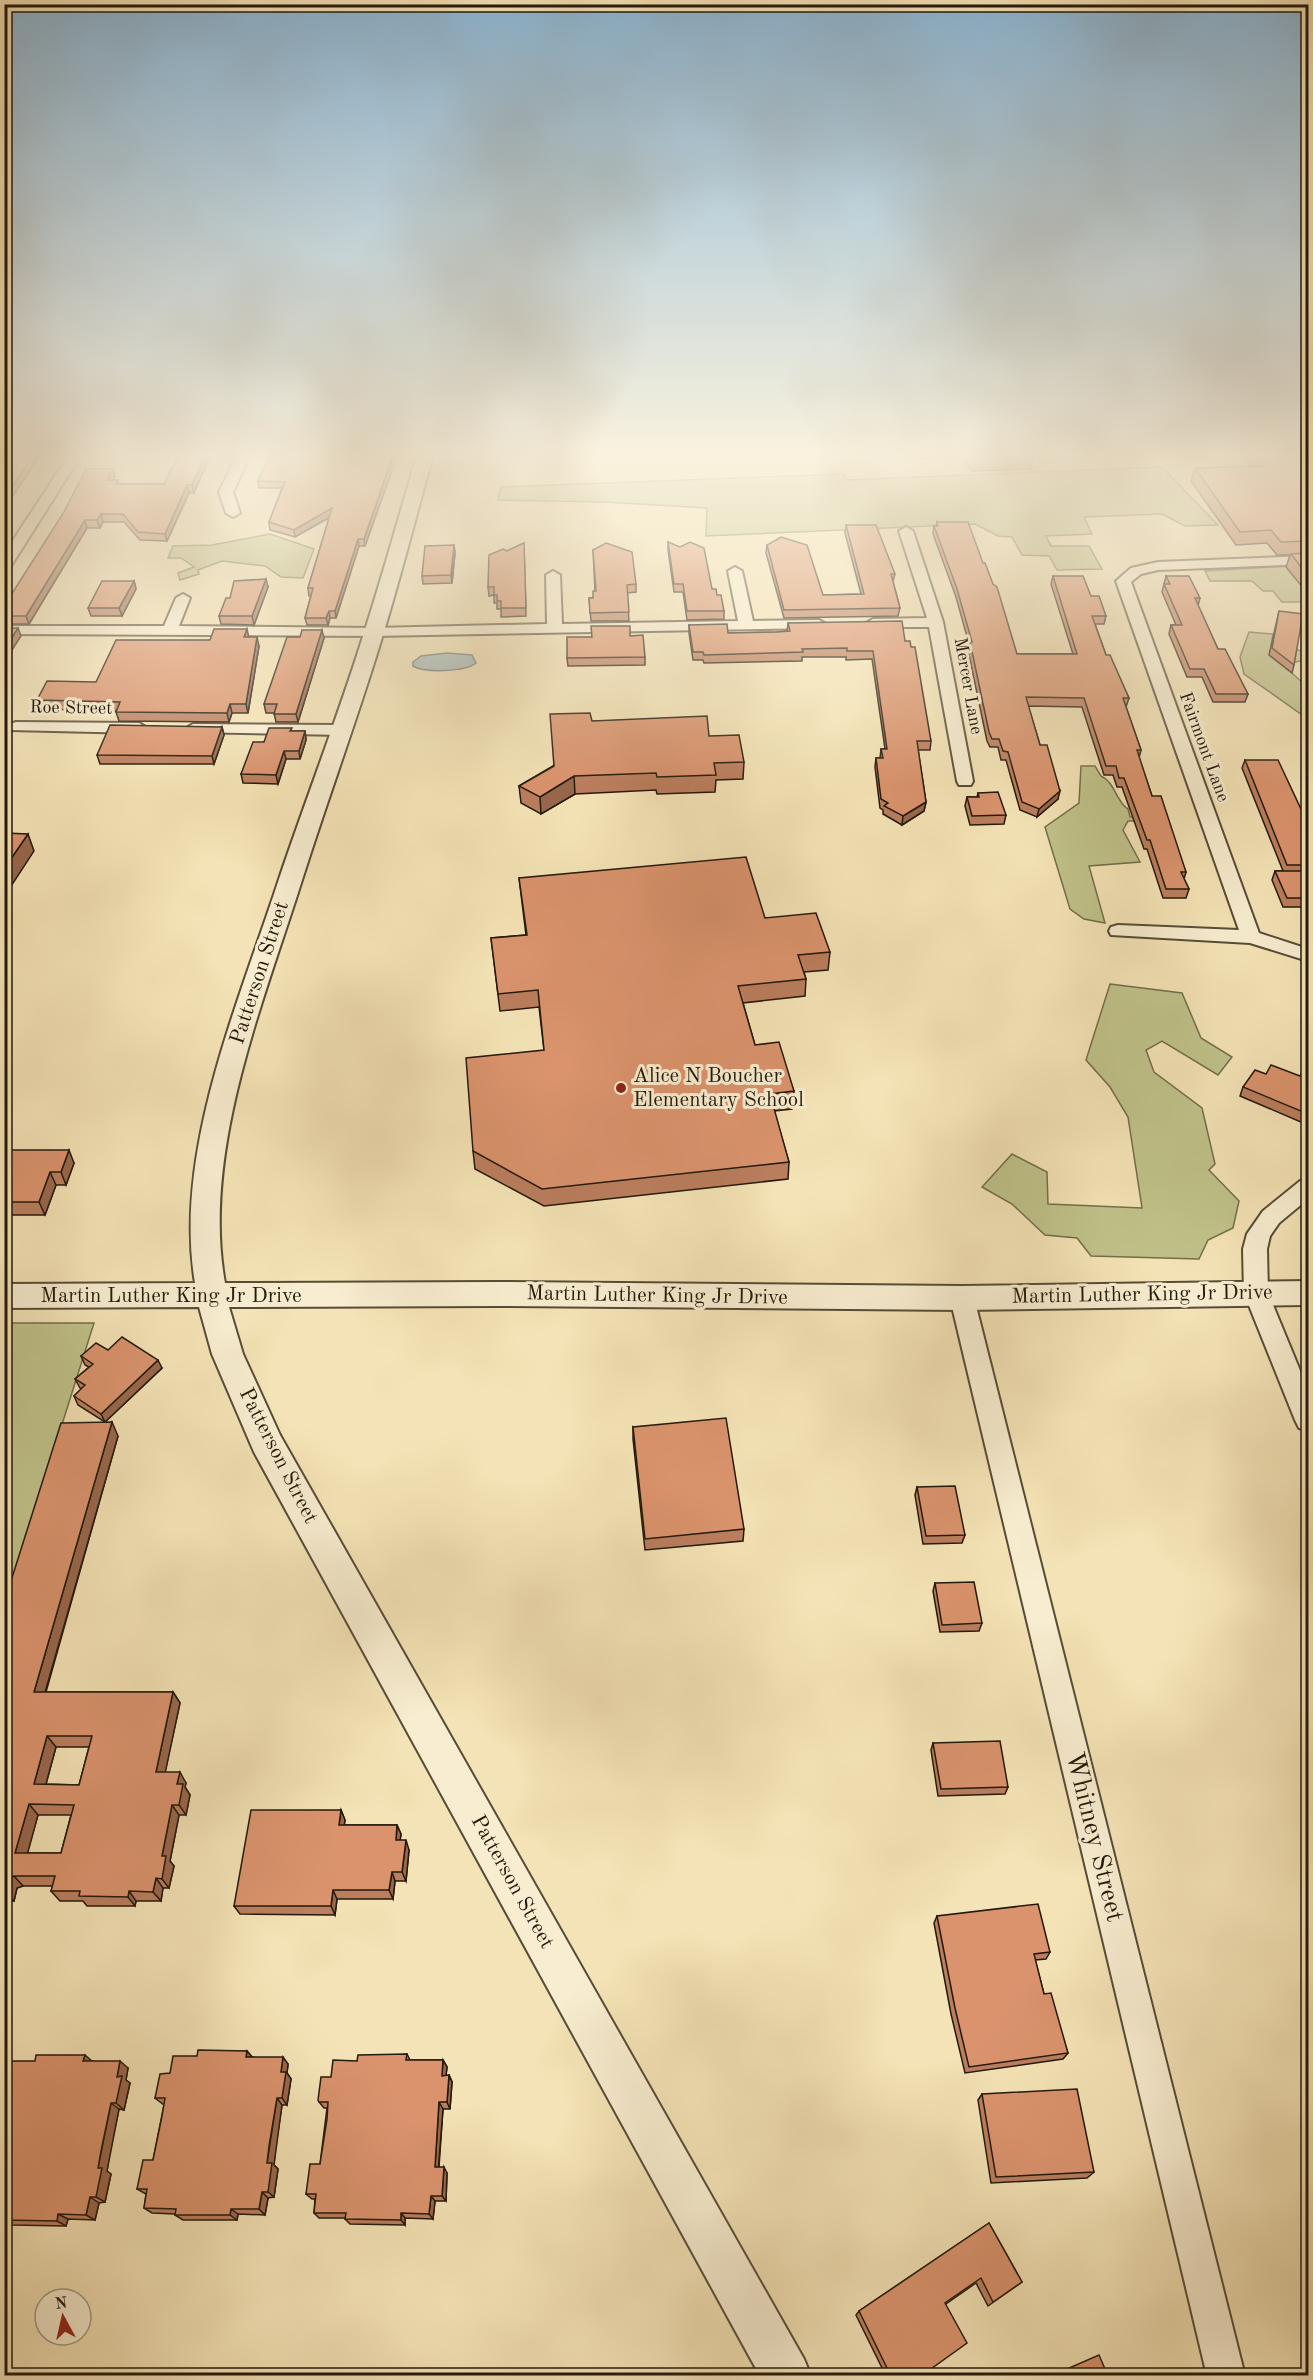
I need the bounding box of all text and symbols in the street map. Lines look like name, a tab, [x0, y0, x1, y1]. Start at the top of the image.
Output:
street label: Mercer Lane	[951, 636, 985, 736]
street label: Fairmont Lane	[1176, 690, 1232, 804]
street label: Roe Street	[29, 698, 113, 718]
street label: Patterson Street	[227, 899, 293, 1047]
place label: Alice N Boucher Elementary School	[633, 1066, 804, 1111]
marker: Alice N Boucher Elementary School	[614, 1081, 628, 1095]
street label: Martin Luther King Jr Drive	[1011, 1282, 1273, 1308]
street label: Martin Luther King Jr Drive	[526, 1283, 788, 1309]
street label: Martin Luther King Jr Drive	[40, 1286, 302, 1307]
street label: Patterson Street	[235, 1385, 321, 1527]
street label: Whitney Street	[1060, 1749, 1128, 1925]
street label: Patterson Street	[467, 1812, 557, 1952]
north arrow	[33, 2287, 93, 2347]
text: N	[54, 2295, 69, 2313]

